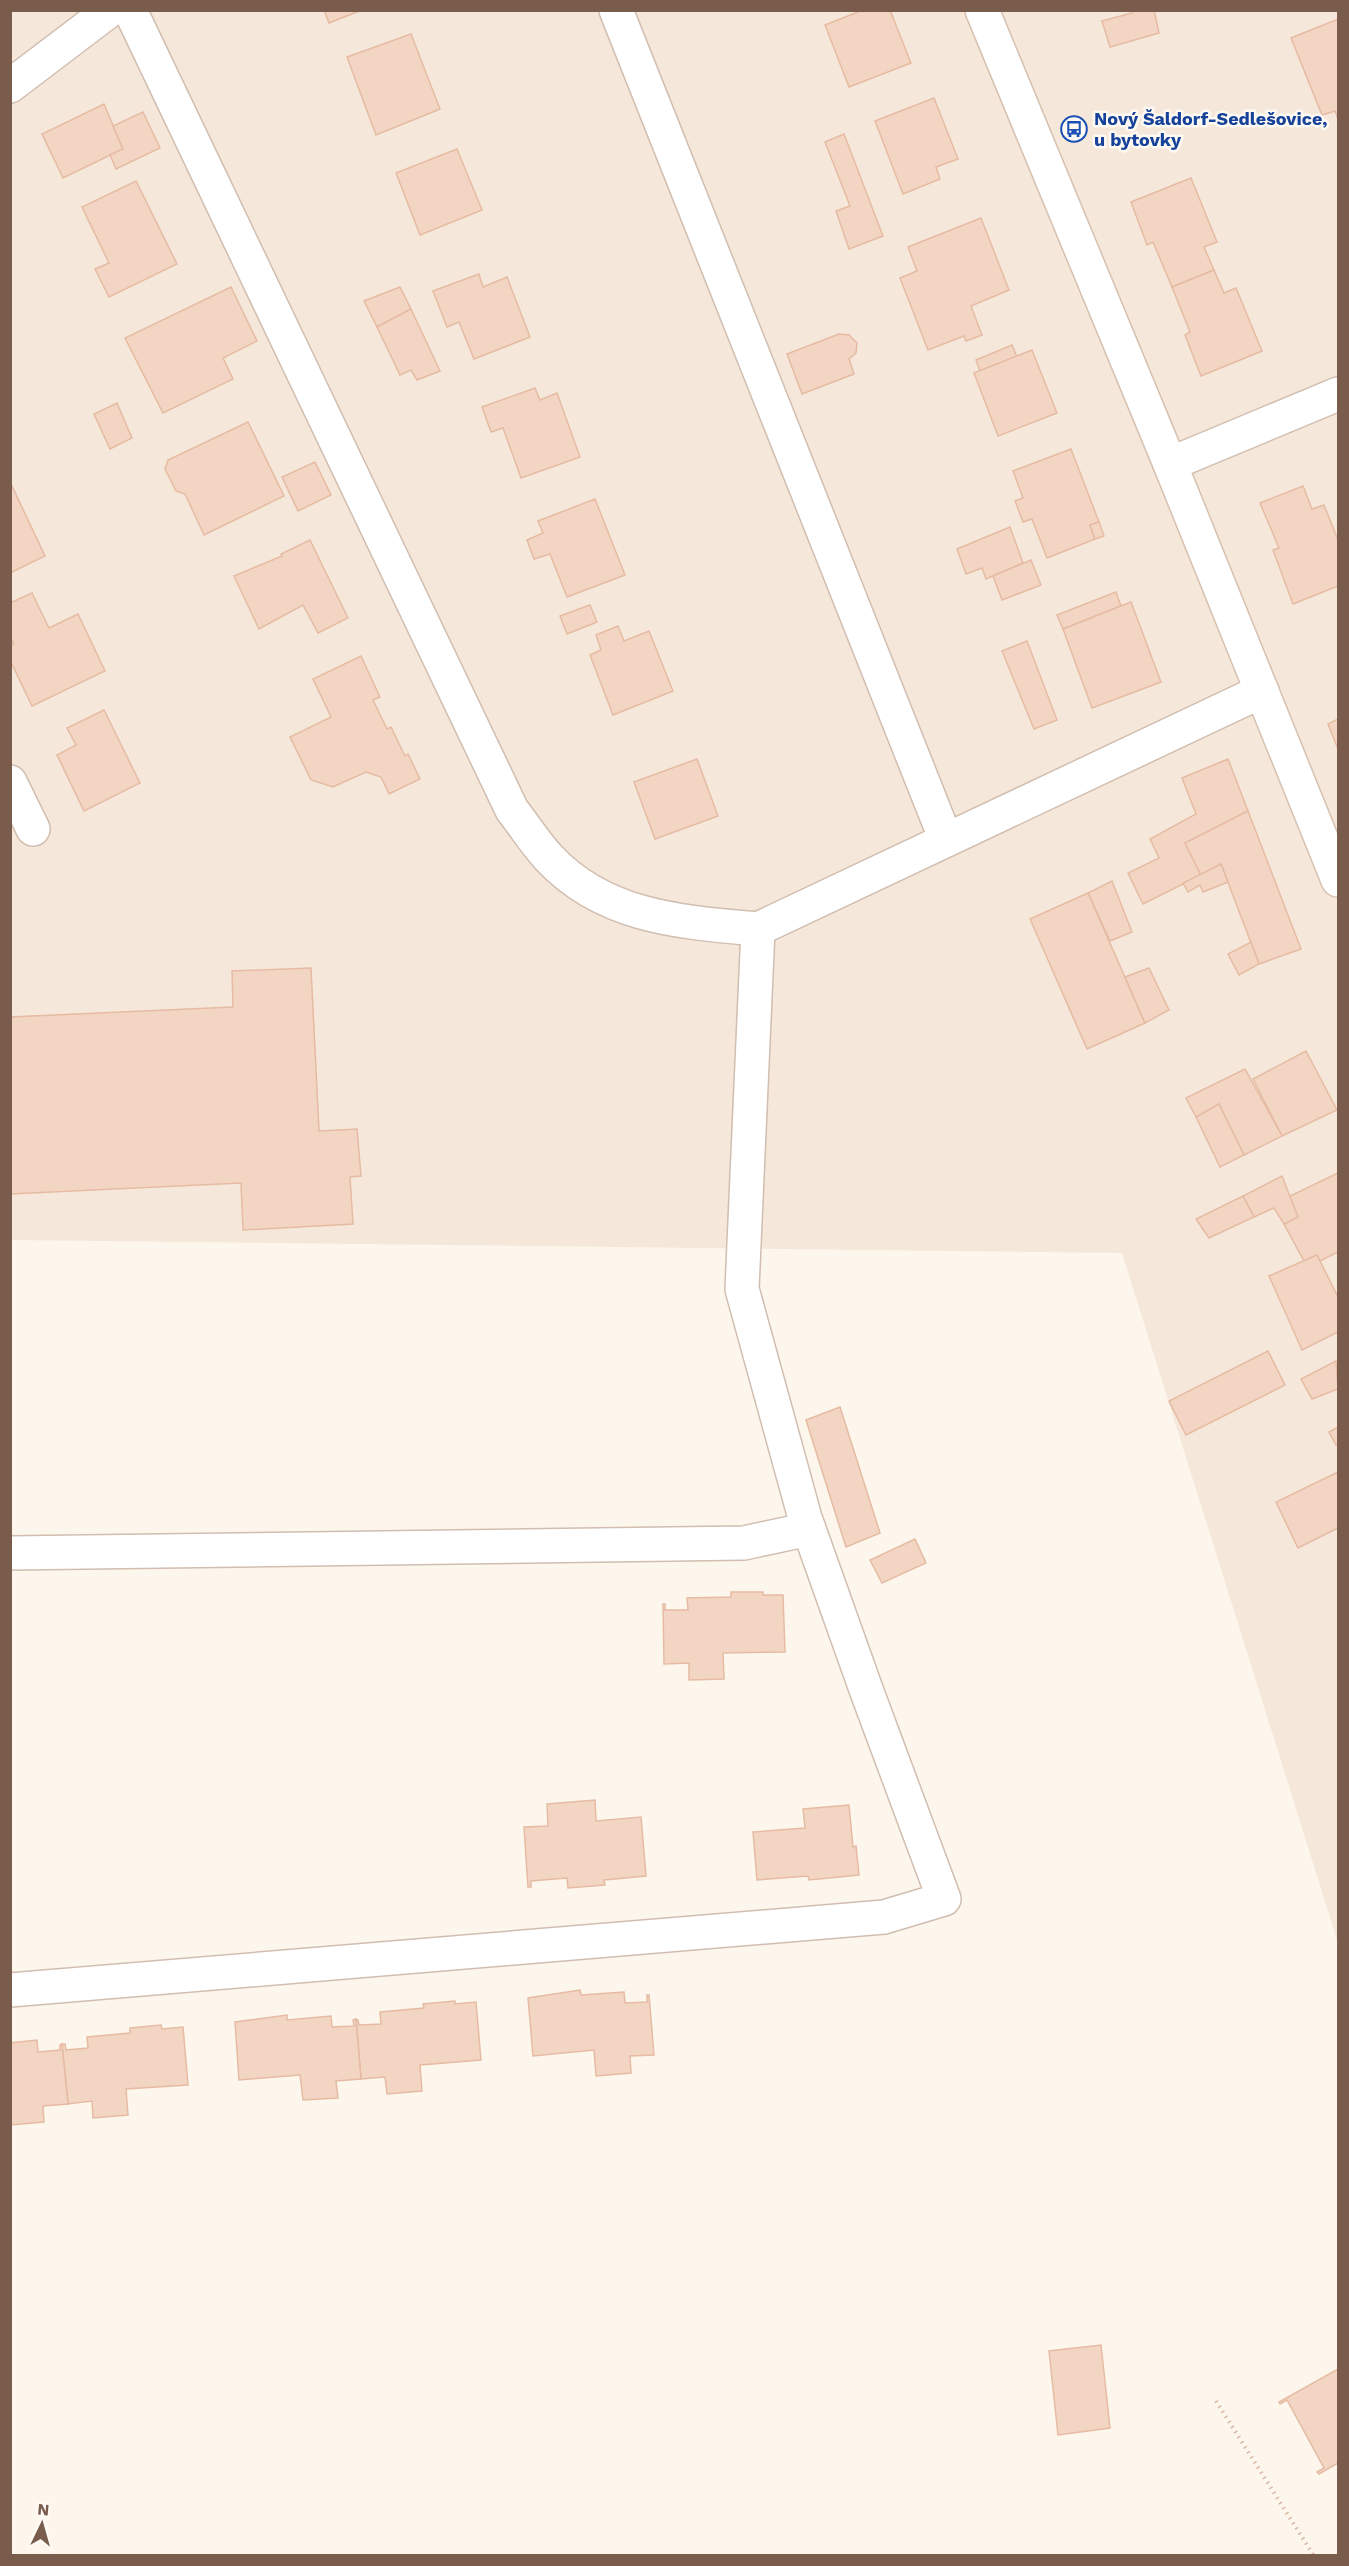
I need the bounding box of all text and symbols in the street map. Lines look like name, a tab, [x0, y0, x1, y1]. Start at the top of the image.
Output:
place label: Nový Šaldorf-Sedlešovice, u bytovky	[1094, 108, 1328, 150]
bus stop icon: Nový Šaldorf-Sedlešovice, u bytovky	[1059, 114, 1089, 144]
north arrow	[12, 2494, 72, 2554]
text: N	[37, 2500, 50, 2520]

